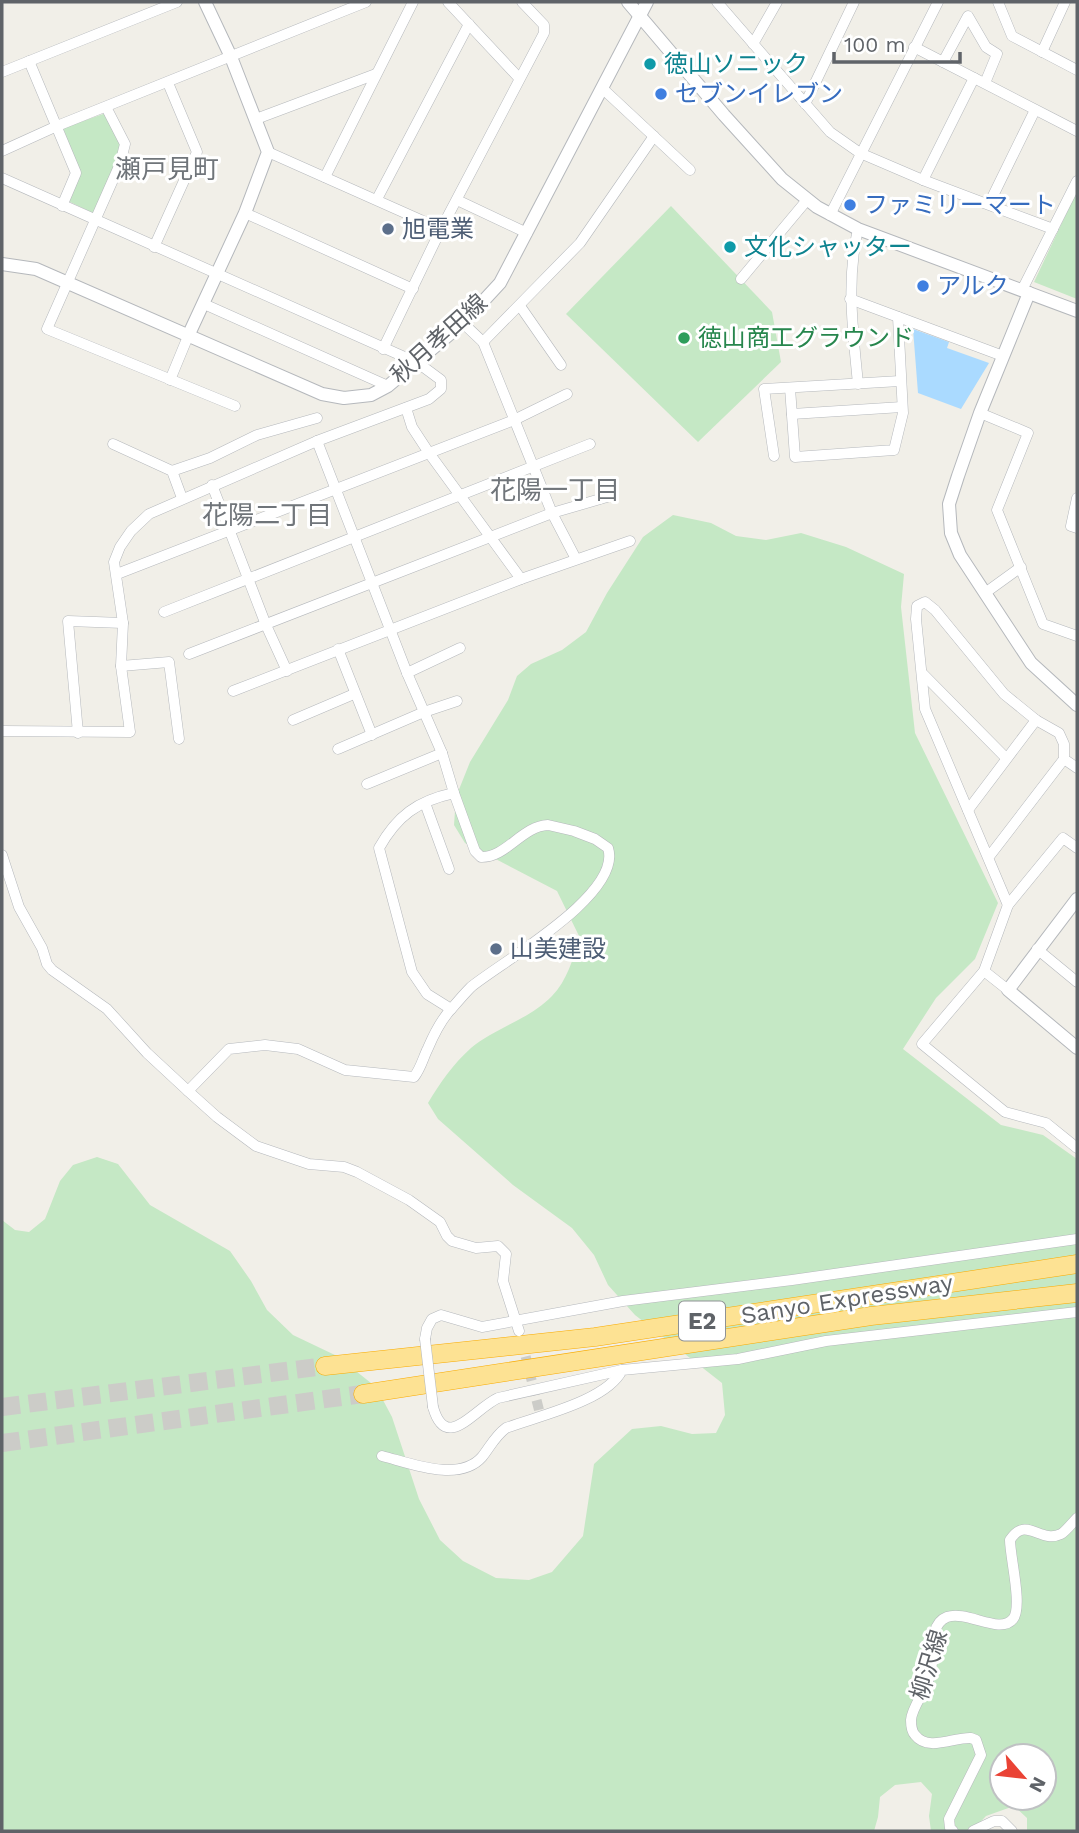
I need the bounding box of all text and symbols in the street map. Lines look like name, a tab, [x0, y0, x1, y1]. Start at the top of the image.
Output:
scale bar	[834, 21, 960, 65]
text: 100 m	[844, 32, 906, 57]
place label: 徳山ソニック	[664, 50, 808, 78]
marker: 徳山ソニック	[642, 56, 658, 72]
place label: セブンイレブン	[675, 80, 843, 108]
marker: セブンイレブン	[653, 86, 669, 102]
district label: 瀬戸見町	[115, 154, 219, 184]
place label: ファミリーマート	[864, 191, 1056, 219]
marker: ファミリーマート	[842, 197, 858, 213]
place label: 旭電業	[402, 215, 474, 243]
marker: 旭電業	[380, 221, 396, 237]
place label: 文化シャッター	[744, 233, 912, 261]
marker: 文化シャッター	[722, 239, 738, 255]
place label: アルク	[937, 272, 1009, 300]
marker: アルク	[915, 278, 931, 294]
street label: 秋月孝田線	[385, 288, 493, 390]
place label: 徳山商工グラウンド	[698, 324, 914, 352]
marker: 徳山商工グラウンド	[676, 330, 692, 346]
district label: 花陽一丁目	[490, 475, 620, 505]
district label: 花陽二丁目	[202, 500, 332, 530]
place label: 山美建設	[510, 935, 606, 963]
marker: 山美建設	[488, 941, 504, 957]
street label: Sanyo Expressway	[739, 1268, 956, 1330]
road number: E2	[679, 1302, 725, 1340]
street label: 柳沢線	[905, 1626, 953, 1704]
north arrow	[988, 1742, 1058, 1812]
text: N	[1024, 1773, 1051, 1796]

